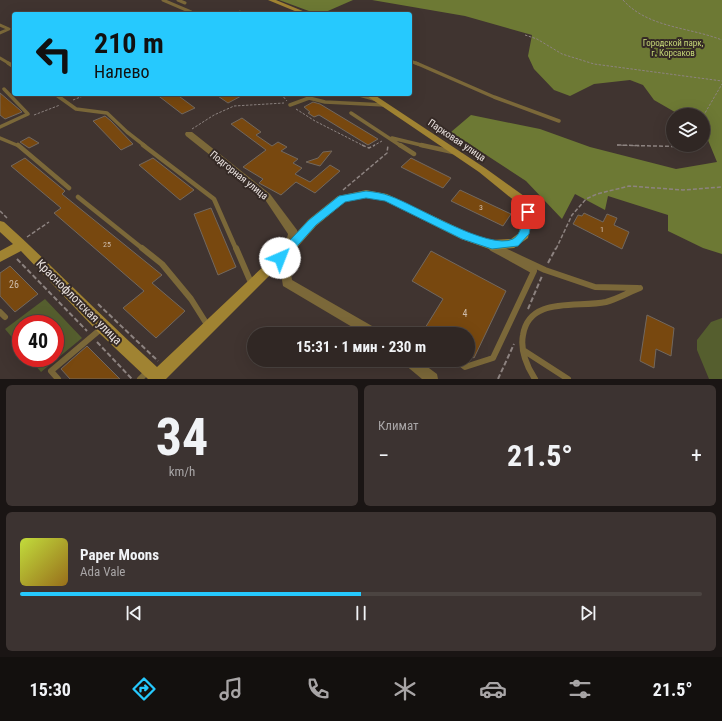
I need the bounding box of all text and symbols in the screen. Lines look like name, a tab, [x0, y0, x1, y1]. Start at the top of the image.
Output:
text: 210 m	[94, 27, 164, 60]
icon: left	[28, 28, 80, 80]
park label: Городской парк, г. Корсаков	[643, 38, 703, 58]
text: Налево	[94, 61, 150, 82]
map controls	[666, 108, 710, 152]
button: layers	[666, 108, 710, 152]
street label: Парковая улица	[426, 117, 488, 163]
street label: Подгорная улица	[208, 148, 270, 202]
pin	[511, 195, 545, 229]
icon: arrive	[517, 201, 539, 223]
house number: 3	[479, 203, 483, 212]
house number: 1	[600, 225, 604, 234]
position arrow	[259, 237, 301, 279]
house number: 25	[103, 240, 111, 249]
street label: Краснофлотская улица	[34, 257, 125, 348]
house number: 26	[9, 279, 19, 290]
house number: 4	[463, 308, 468, 319]
speed limit sign: 40	[12, 315, 64, 367]
text: 15:31 · 1 мин · 230 m	[296, 338, 426, 356]
text: 34	[156, 407, 208, 468]
text: Климат	[378, 418, 419, 433]
text: 21.5°	[507, 438, 573, 473]
text: −	[378, 443, 389, 468]
text: +	[691, 443, 702, 468]
text: km/h	[169, 464, 195, 479]
text: Paper Moons	[80, 546, 159, 564]
text: Ada Vale	[80, 564, 125, 579]
icon: previous	[123, 602, 145, 624]
icon: pause	[350, 602, 372, 624]
icon: next	[577, 602, 599, 624]
icon: directions	[130, 675, 158, 703]
icon: music	[217, 675, 245, 703]
icon: phone	[304, 675, 332, 703]
icon: climate	[391, 675, 419, 703]
icon: car	[479, 675, 507, 703]
icon: filters	[566, 675, 594, 703]
text: 15:30	[30, 679, 71, 700]
text: 21.5°	[653, 679, 692, 700]

